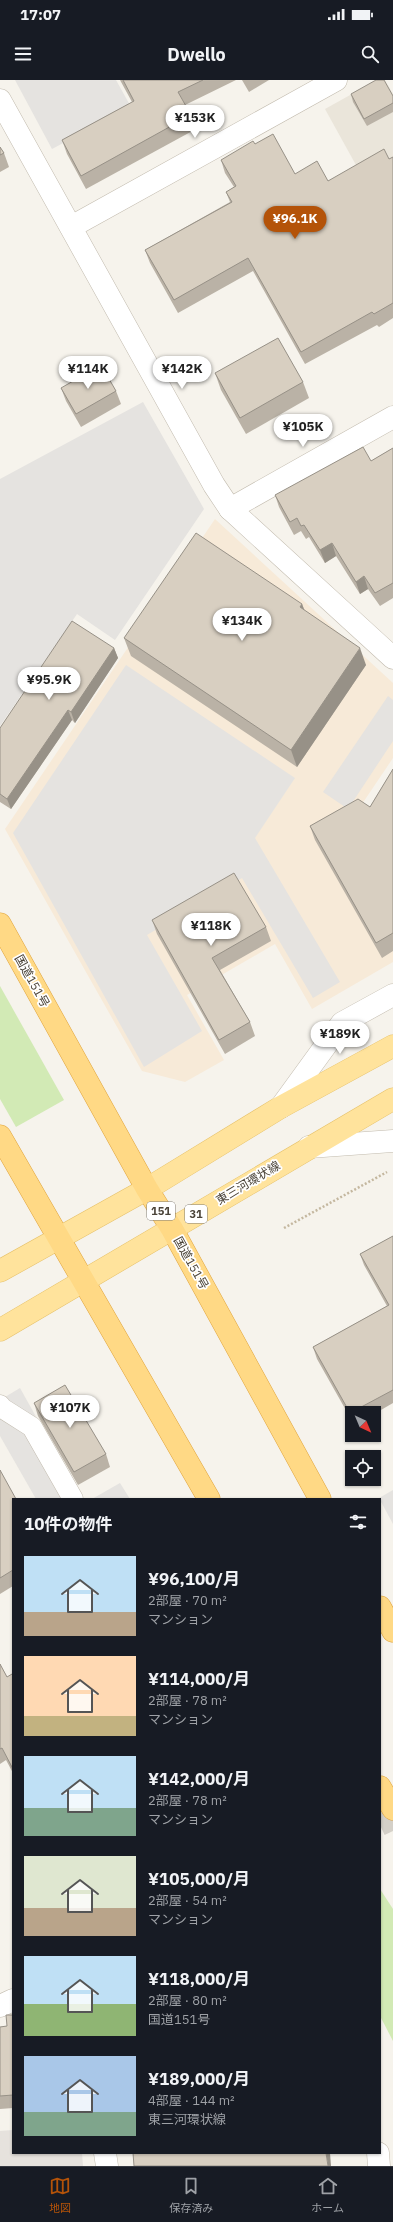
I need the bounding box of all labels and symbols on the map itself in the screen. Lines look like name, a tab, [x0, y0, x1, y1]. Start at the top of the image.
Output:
pin: ¥153K	[167, 105, 223, 139]
pin: ¥96.1K	[262, 206, 328, 240]
pin: ¥114K	[60, 356, 116, 390]
pin: ¥142K	[154, 356, 210, 390]
pin: ¥105K	[275, 414, 331, 448]
pin: ¥134K	[214, 608, 270, 642]
pin: ¥95.9K	[16, 667, 82, 701]
pin: ¥118K	[183, 913, 239, 947]
street label: 国道151号	[12, 952, 53, 1010]
pin: ¥189K	[312, 1021, 368, 1055]
street label: 東三河環状線	[213, 1158, 282, 1208]
road number: 151	[147, 1202, 175, 1220]
road number: 31	[185, 1205, 207, 1223]
street label: 国道151号	[171, 1234, 212, 1292]
pin: ¥107K	[42, 1395, 98, 1429]
north arrow	[345, 1406, 381, 1442]

